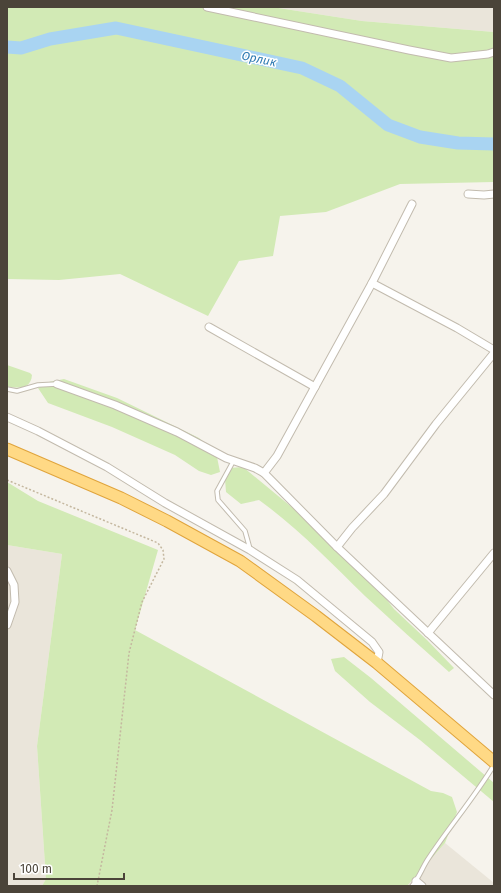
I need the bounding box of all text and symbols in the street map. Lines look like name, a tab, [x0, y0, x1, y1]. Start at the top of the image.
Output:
water label: Орлик	[240, 48, 278, 70]
scale bar	[14, 855, 124, 881]
text: 100 m	[20, 862, 52, 876]

